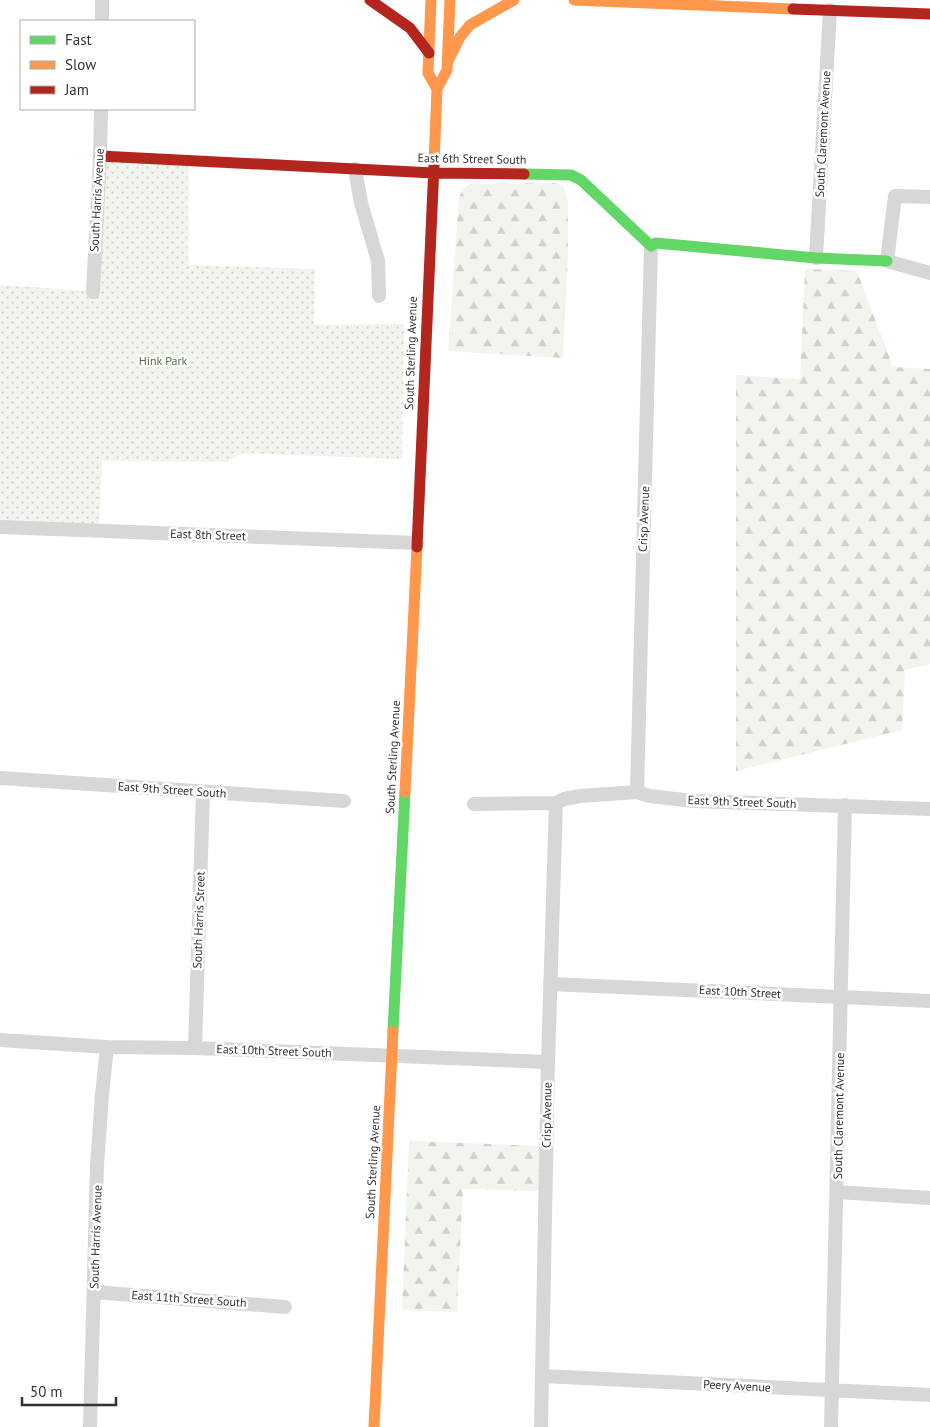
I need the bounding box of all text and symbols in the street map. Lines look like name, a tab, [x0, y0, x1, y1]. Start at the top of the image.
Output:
legend	[20, 20, 195, 110]
text: Fast	[65, 30, 92, 49]
text: Slow	[65, 55, 96, 74]
street label: South Claremont Avenue	[812, 70, 833, 198]
text: Jam	[64, 80, 89, 99]
street label: South Harris Avenue	[86, 148, 107, 252]
street label: East 6th Street South	[417, 150, 527, 167]
street label: South Sterling Avenue	[401, 296, 420, 410]
park label: Hink Park	[139, 353, 187, 368]
street label: Crisp Avenue	[635, 486, 652, 552]
street label: East 8th Street	[170, 526, 246, 543]
street label: South Sterling Avenue	[382, 700, 403, 814]
street label: East 9th Street South	[117, 778, 227, 801]
street label: East 9th Street South	[687, 792, 797, 811]
street label: South Harris Street	[189, 871, 208, 969]
street label: East 10th Street	[699, 982, 782, 1001]
street label: East 10th Street South	[216, 1041, 332, 1060]
street label: South Claremont Avenue	[830, 1053, 847, 1179]
street label: Crisp Avenue	[538, 1082, 555, 1148]
street label: South Sterling Avenue	[362, 1105, 383, 1219]
street label: South Harris Avenue	[86, 1185, 105, 1289]
street label: East 11th Street South	[131, 1287, 247, 1310]
scale bar	[22, 1374, 116, 1406]
street label: Peery Avenue	[703, 1376, 771, 1395]
text: 50 m	[30, 1382, 63, 1401]

